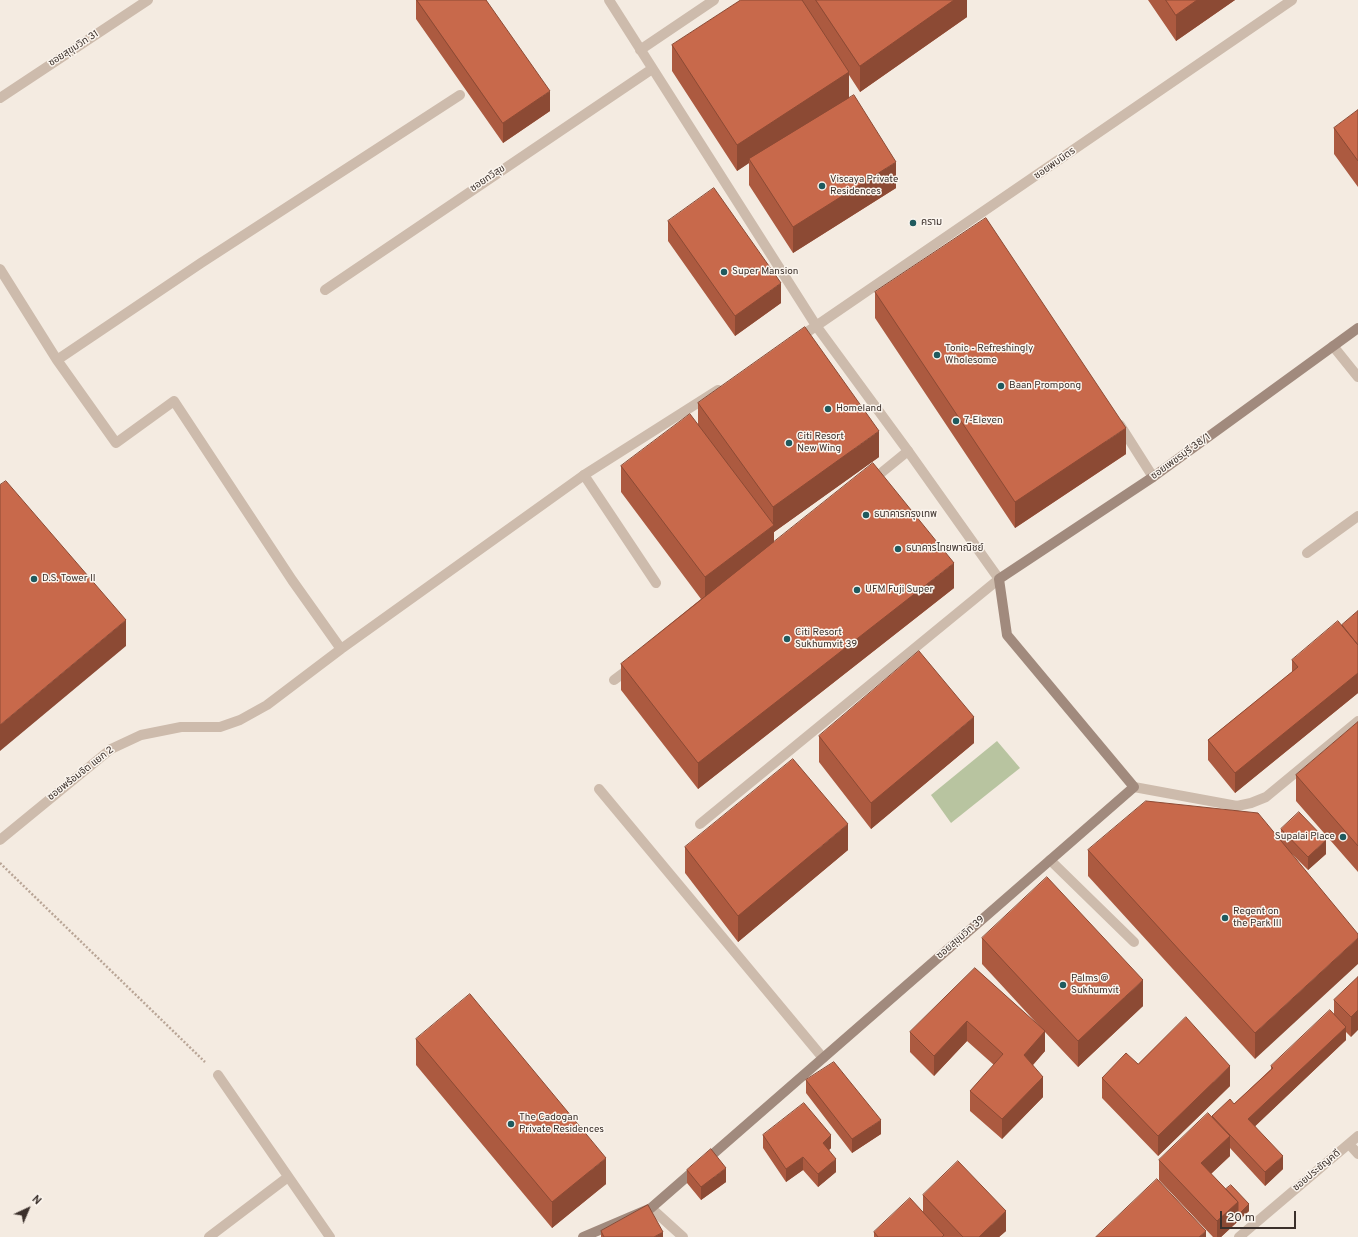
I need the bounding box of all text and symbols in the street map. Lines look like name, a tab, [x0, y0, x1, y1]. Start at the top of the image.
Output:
street label: ซอยสุขุมวิท 31	[47, 28, 101, 70]
street label: ซอยพบมิตร	[1032, 145, 1078, 183]
street label: ซอยทวีสุข	[468, 163, 508, 195]
place label: Viscaya Private Residences	[830, 174, 898, 198]
marker: Viscaya Private Residences	[817, 181, 827, 191]
place label: คราม	[921, 217, 942, 229]
marker: คราม	[908, 218, 918, 228]
place label: Super Mansion	[732, 266, 798, 278]
marker: Super Mansion	[719, 267, 729, 277]
place label: Tonic - Refreshingly Wholesome	[945, 343, 1033, 366]
marker: Tonic - Refreshingly Wholesome	[932, 350, 942, 360]
place label: Baan Prompong	[1009, 380, 1081, 392]
marker: Baan Prompong	[996, 381, 1006, 391]
place label: Homeland	[836, 403, 882, 415]
marker: Homeland	[823, 404, 833, 414]
place label: 7-Eleven	[964, 415, 1003, 427]
marker: 7-Eleven	[951, 416, 961, 426]
place label: Citi Resort New Wing	[797, 431, 844, 454]
street label: ซอยเพชรบุรี 38/1	[1149, 431, 1213, 483]
marker: Citi Resort New Wing	[784, 438, 794, 448]
place label: ธนาคารกรุงเทพ	[874, 509, 937, 521]
marker: ธนาคารกรุงเทพ	[861, 510, 871, 520]
place label: ธนาคารไทยพาณิชย์	[906, 543, 983, 555]
marker: ธนาคารไทยพาณิชย์	[893, 544, 903, 554]
place label: D.S. Tower II	[42, 573, 96, 585]
marker: D.S. Tower II	[29, 574, 39, 584]
place label: UFM Fuji Super	[865, 584, 933, 596]
marker: UFM Fuji Super	[852, 585, 862, 595]
place label: Citi Resort Sukhumvit 39	[795, 627, 857, 650]
marker: Citi Resort Sukhumvit 39	[782, 634, 792, 644]
street label: ซอยพร้อมจิต แยก 2	[45, 744, 117, 804]
place label: Supalai Place	[1275, 831, 1335, 843]
marker: Supalai Place	[1338, 832, 1348, 842]
place label: Regent on the Park III	[1233, 906, 1281, 930]
marker: Regent on the Park III	[1220, 913, 1230, 923]
street label: ซอยสุขุมวิท 39	[935, 914, 987, 962]
place label: Palms @ Sukhumvit	[1071, 973, 1119, 996]
marker: Palms @ Sukhumvit	[1058, 980, 1068, 990]
place label: The Cadogan Private Residences	[519, 1112, 604, 1136]
marker: The Cadogan Private Residences	[506, 1119, 516, 1129]
street label: ซอยประชัญคดี	[1291, 1148, 1343, 1194]
north arrow	[8, 1189, 48, 1229]
text: N	[29, 1193, 44, 1208]
scale bar	[1222, 1203, 1298, 1229]
text: 20 m	[1227, 1210, 1255, 1226]

